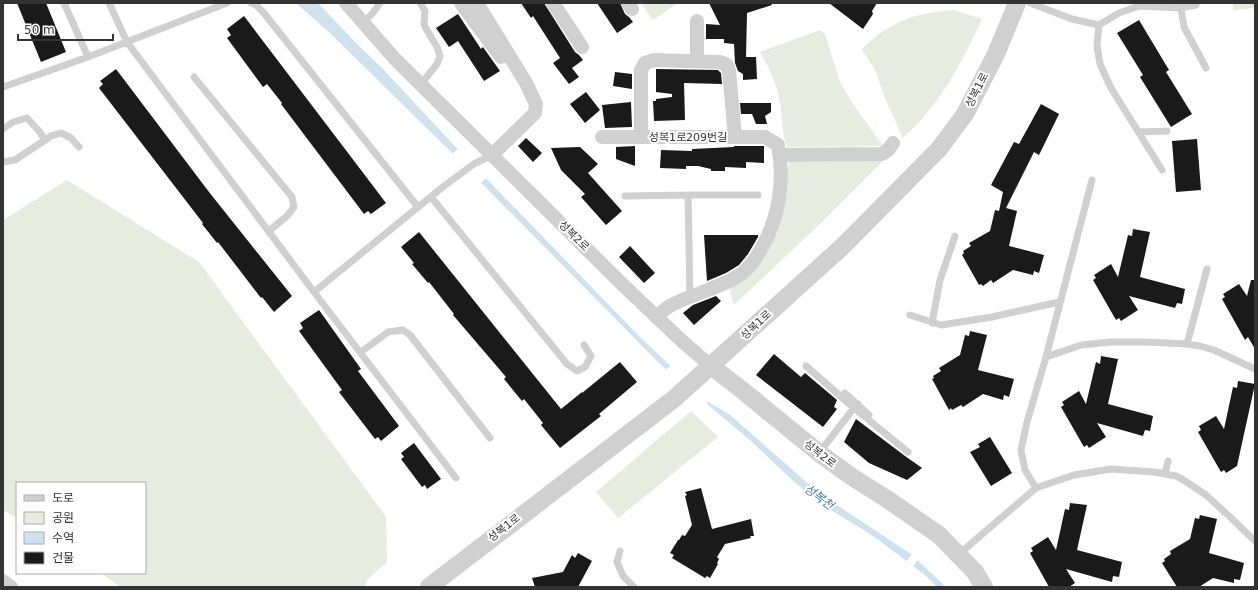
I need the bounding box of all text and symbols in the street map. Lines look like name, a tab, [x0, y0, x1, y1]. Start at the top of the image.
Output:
scale bar	[18, 16, 113, 42]
text: 50 m	[24, 23, 55, 37]
street label: 성복1로	[963, 70, 991, 110]
street label: 성복1로209번길	[649, 131, 727, 144]
street label: 성복2로	[556, 218, 592, 254]
street label: 성복1로	[738, 308, 774, 342]
street label: 성복2로	[801, 437, 839, 471]
water label: 성복천	[802, 481, 838, 514]
legend	[16, 482, 146, 574]
text: 도로	[52, 491, 74, 505]
text: 공원	[52, 511, 74, 525]
street label: 성복1로	[485, 511, 523, 545]
text: 수역	[52, 531, 74, 545]
text: 건물	[52, 551, 74, 565]

